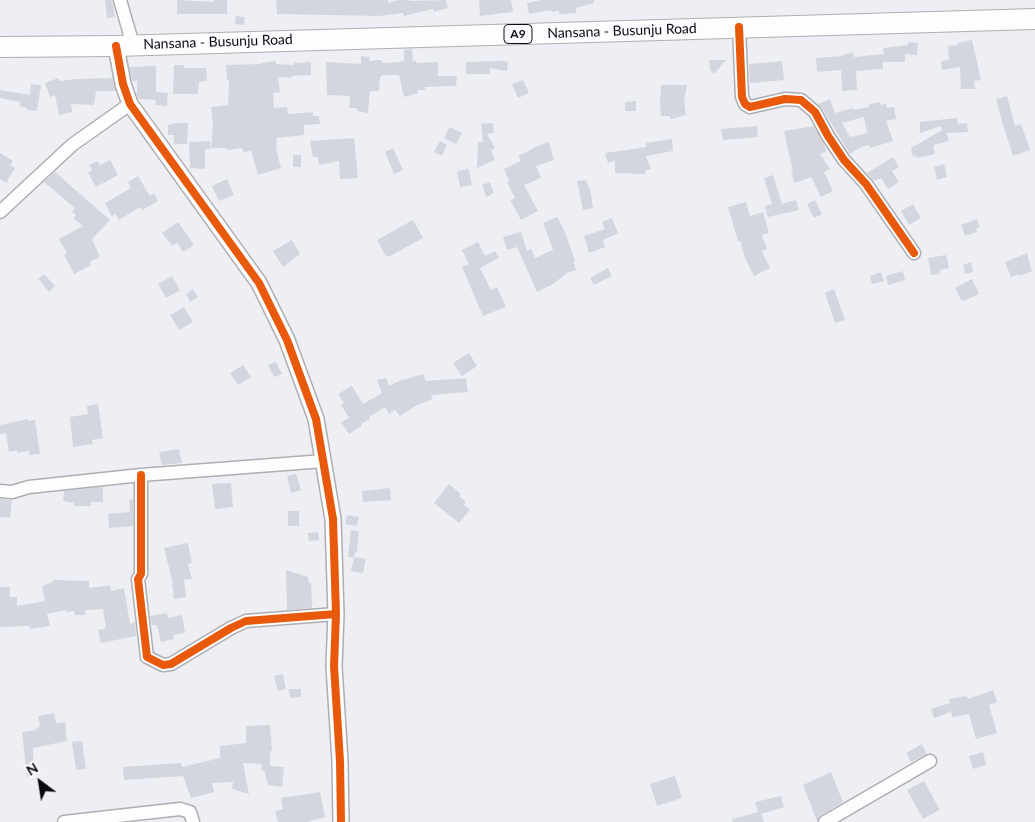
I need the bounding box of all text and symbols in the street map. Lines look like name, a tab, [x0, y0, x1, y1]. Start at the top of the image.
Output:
street label: Nansana - Busunju Road	[547, 20, 697, 42]
road number: A9	[504, 24, 532, 44]
street label: Nansana - Busunju Road	[143, 31, 293, 53]
north arrow	[15, 757, 65, 807]
text: N	[23, 759, 41, 779]

